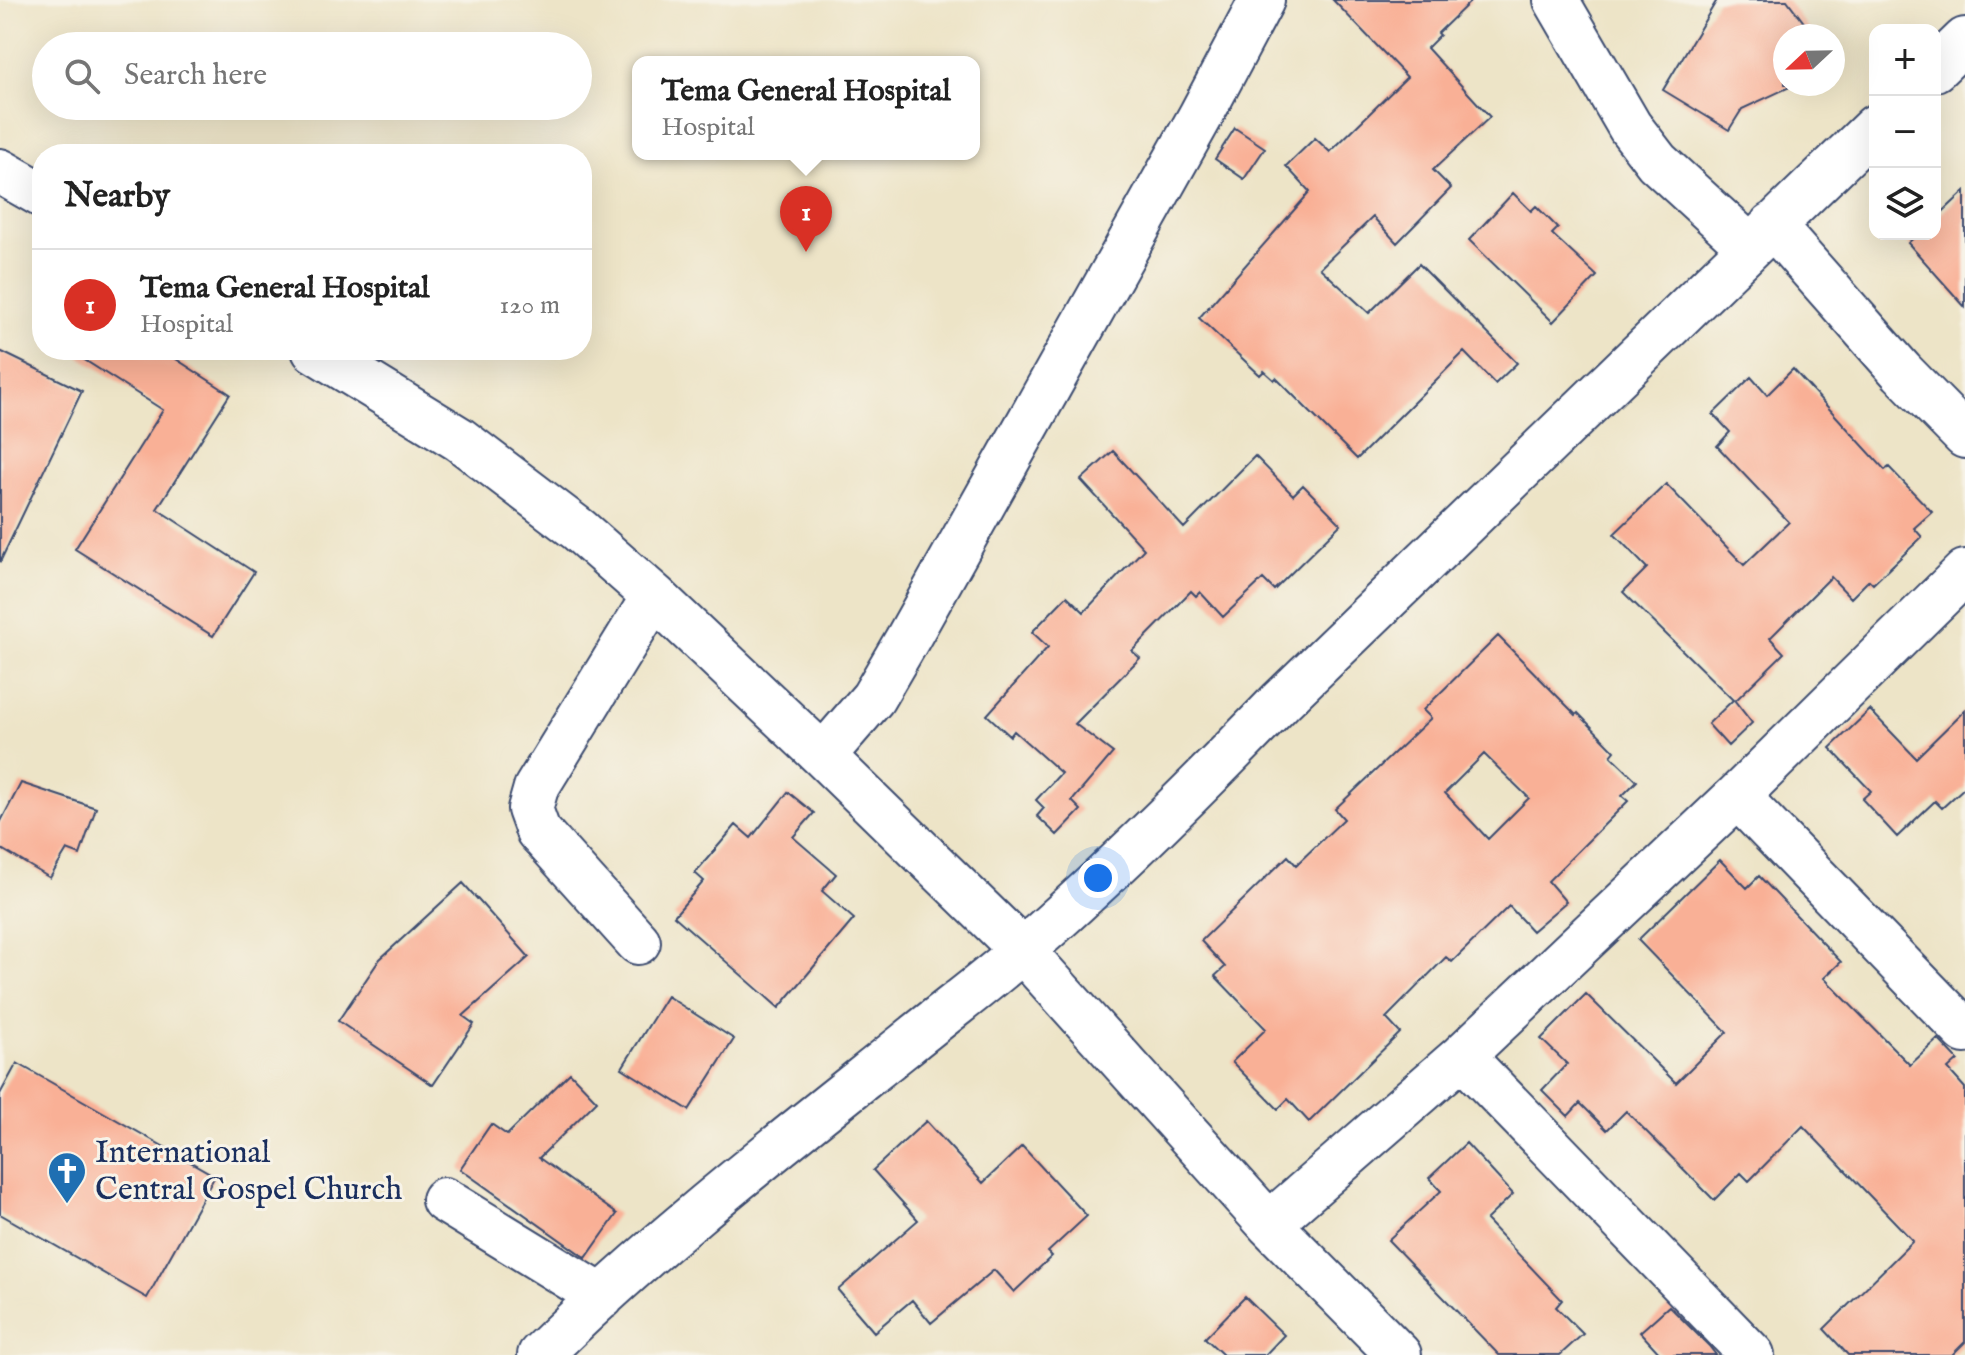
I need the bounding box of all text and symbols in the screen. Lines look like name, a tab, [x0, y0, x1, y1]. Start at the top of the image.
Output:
north arrow	[1773, 24, 1845, 96]
map controls	[1869, 24, 1941, 240]
button: +	[1869, 24, 1941, 96]
search box	[32, 32, 592, 120]
icon: search	[60, 54, 104, 98]
popup	[632, 56, 980, 160]
text: Search here	[124, 57, 267, 95]
text: Tema General Hospital	[661, 73, 951, 111]
button: −	[1869, 96, 1941, 168]
text: Hospital	[661, 111, 755, 144]
button: layers	[1869, 168, 1941, 240]
text: Nearby	[64, 175, 170, 218]
pin: 1	[780, 186, 832, 252]
text: Tema General Hospital	[140, 270, 429, 308]
text: 1	[85, 289, 95, 322]
text: 120 m	[500, 289, 560, 322]
text: Hospital	[140, 308, 233, 341]
your location	[1078, 858, 1118, 898]
place label: International Central Gospel Church	[95, 1133, 402, 1211]
church icon: International Central Gospel Church	[46, 1150, 88, 1205]

